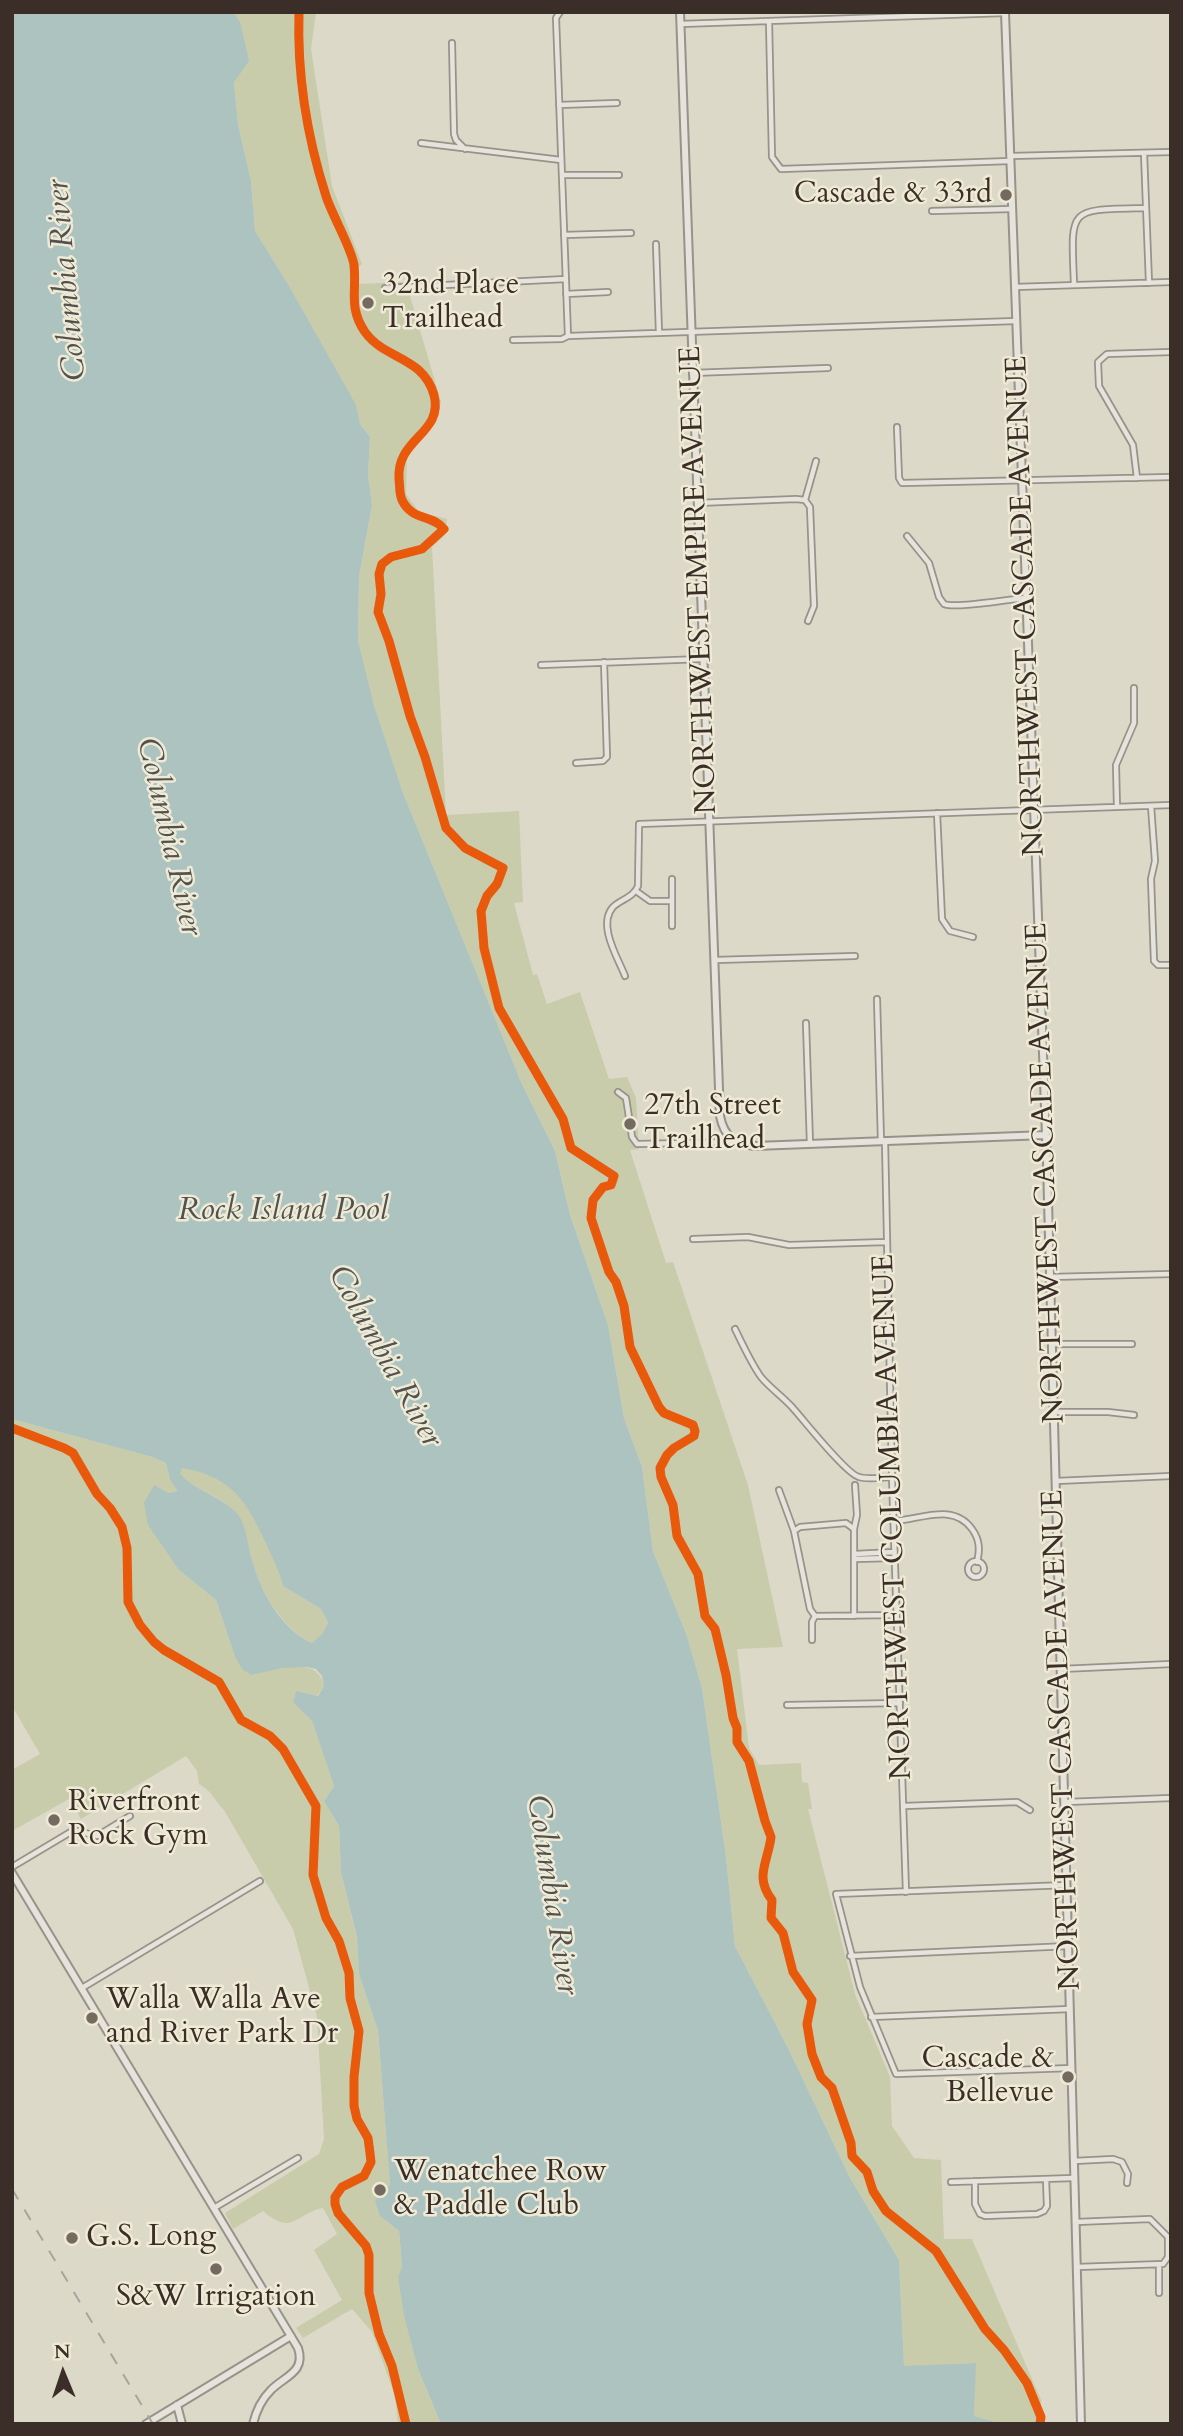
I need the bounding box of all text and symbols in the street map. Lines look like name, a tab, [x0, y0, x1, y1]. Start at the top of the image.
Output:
place label: Cascade & 33rd	[794, 177, 992, 213]
water label: Columbia River	[40, 178, 96, 382]
marker: Cascade & 33rd	[998, 187, 1014, 203]
place label: 32nd Place Trailhead	[382, 268, 519, 338]
marker: 32nd Place Trailhead	[360, 295, 376, 311]
street label: NORTHWEST EMPIRE AVENUE	[674, 345, 726, 815]
street label: NORTHWEST CASCADE AVENUE	[1000, 355, 1054, 857]
water label: Columbia River	[127, 734, 209, 940]
street label: NORTHWEST CASCADE AVENUE	[1020, 922, 1074, 1424]
place label: 27th Street Trailhead	[644, 1089, 781, 1160]
marker: 27th Street Trailhead	[622, 1116, 638, 1132]
water label: Rock Island Pool	[178, 1193, 388, 1231]
street label: NORTHWEST COLUMBIA AVENUE	[867, 1253, 921, 1781]
water label: Columbia River	[318, 1259, 450, 1455]
street label: NORTHWEST CASCADE AVENUE	[1036, 1489, 1090, 1991]
place label: Riverfront Rock Gym	[68, 1785, 208, 1856]
water label: Columbia River	[516, 1792, 586, 1998]
marker: Riverfront Rock Gym	[46, 1812, 62, 1828]
place label: Walla Walla Ave and River Park Dr	[106, 1983, 338, 2054]
marker: Walla Walla Ave and River Park Dr	[84, 2010, 100, 2026]
place label: Cascade & Bellevue	[921, 2042, 1054, 2112]
marker: Cascade & Bellevue	[1060, 2069, 1076, 2085]
place label: Wenatchee Row & Paddle Club	[394, 2155, 607, 2226]
marker: Wenatchee Row & Paddle Club	[372, 2182, 388, 2198]
place label: G.S. Long	[86, 2220, 216, 2256]
marker: G.S. Long	[64, 2230, 80, 2246]
marker: S&W Irrigation	[208, 2261, 224, 2277]
place label: S&W Irrigation	[116, 2280, 316, 2316]
north arrow	[28, 2338, 98, 2408]
text: N	[54, 2339, 71, 2365]

